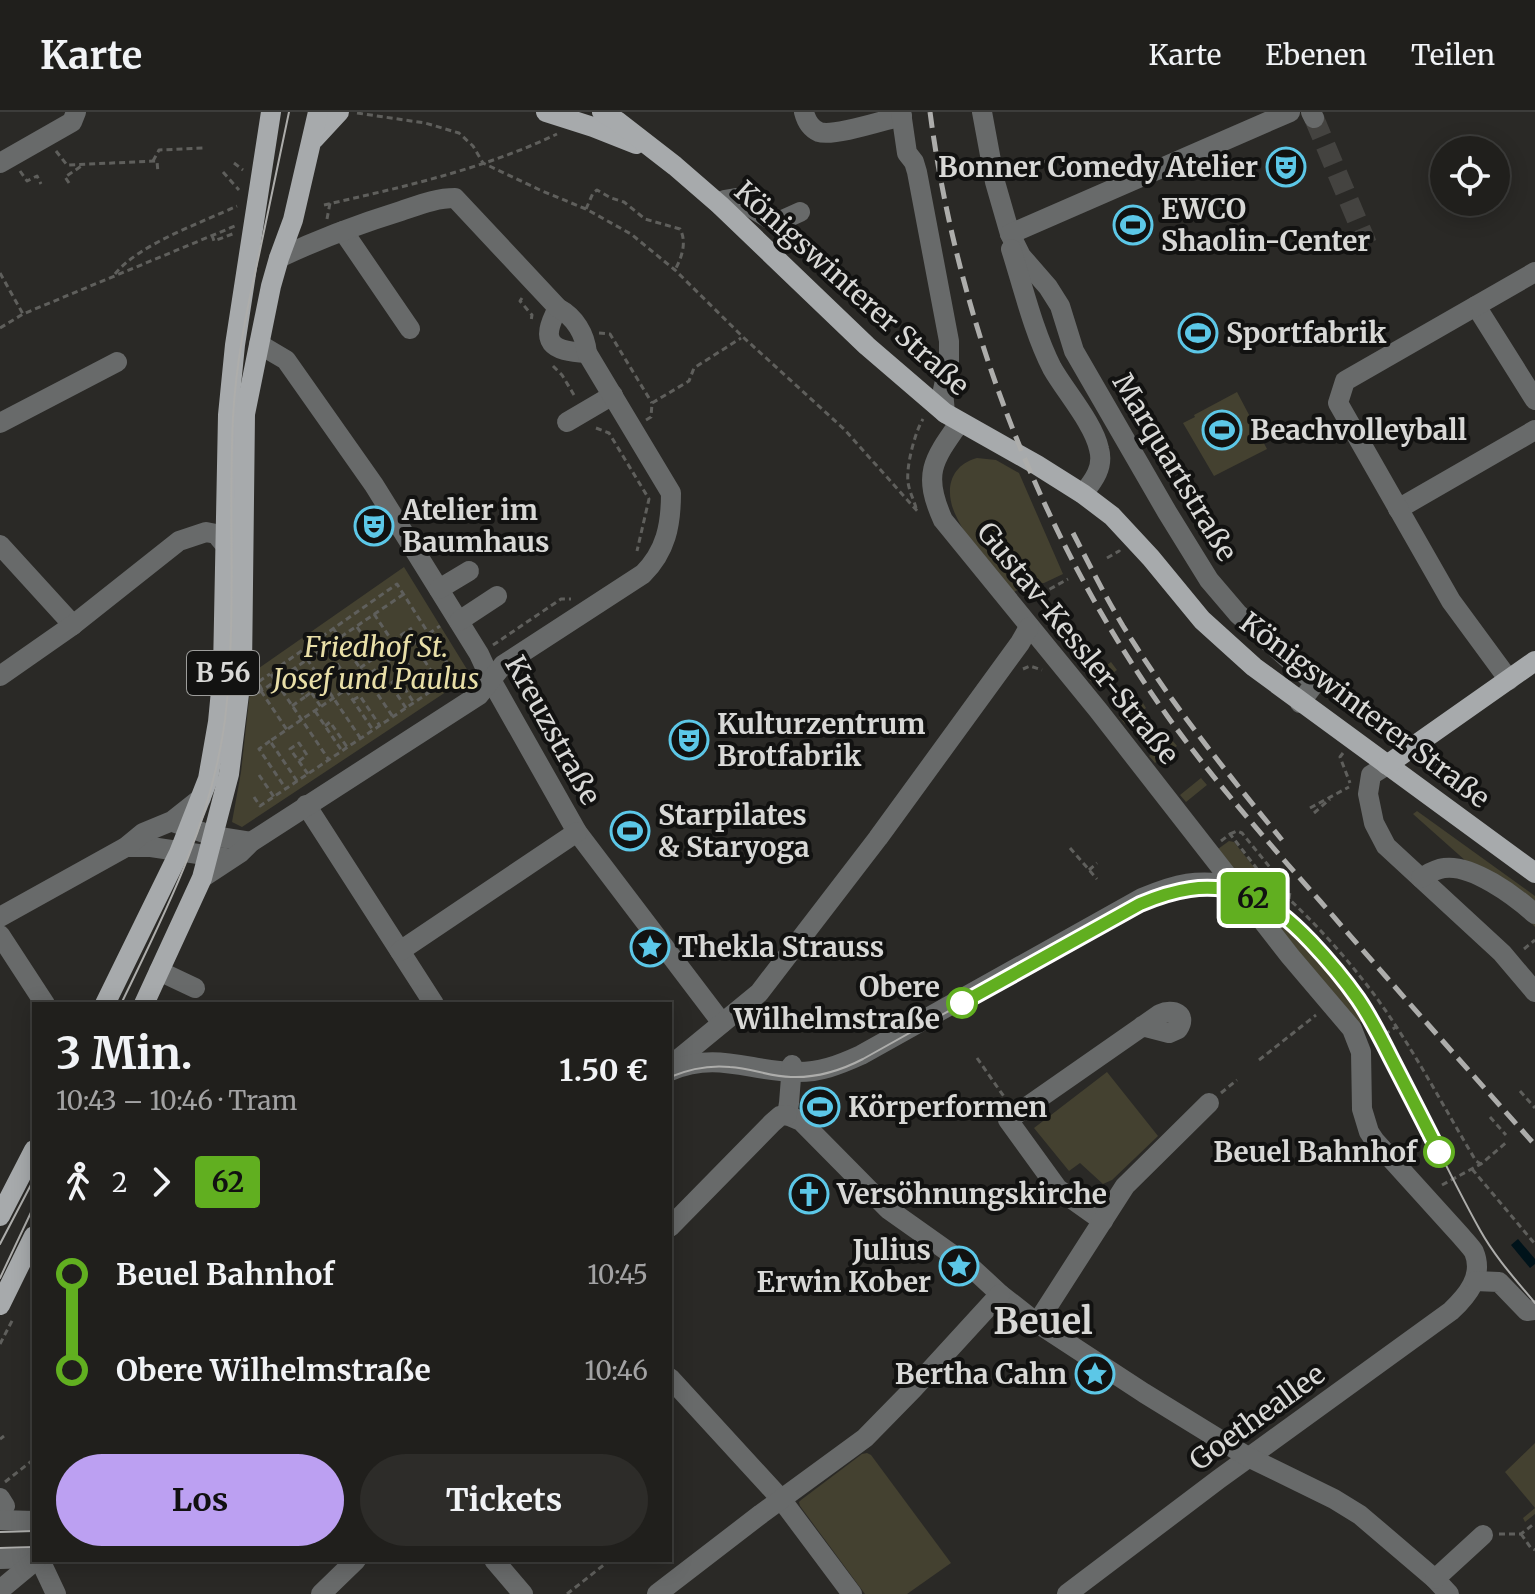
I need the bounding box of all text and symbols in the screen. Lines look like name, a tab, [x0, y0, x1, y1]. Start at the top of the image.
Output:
text: Karte	[40, 32, 142, 79]
text: Karte	[1149, 37, 1221, 73]
text: Ebenen	[1265, 37, 1367, 73]
text: Teilen	[1411, 37, 1495, 73]
map controls	[1430, 136, 1510, 216]
button: locate	[1430, 136, 1510, 216]
theatre icon: Bonner Comedy Atelier	[1265, 146, 1307, 188]
place label: Bonner Comedy Atelier	[938, 149, 1258, 185]
street label: Königswinterer Straße	[727, 173, 977, 403]
place label: EWCO Shaolin-Center	[1161, 191, 1370, 259]
sports icon: EWCO Shaolin-Center	[1112, 204, 1154, 246]
sports icon: Sportfabrik	[1177, 312, 1219, 354]
place label: Sportfabrik	[1226, 315, 1387, 351]
street label: Marquartstraße	[1105, 367, 1245, 567]
sports icon: Beachvolleyball	[1201, 409, 1243, 451]
place label: Beachvolleyball	[1250, 412, 1467, 448]
place label: Atelier im Baumhaus	[401, 492, 550, 560]
theatre icon: Atelier im Baumhaus	[353, 505, 395, 547]
street label: Gustav-Kessler-Straße	[969, 515, 1187, 771]
street label: Königswinterer Straße	[1233, 604, 1497, 816]
park label: Friedhof St. Josef und Paulus	[270, 629, 479, 697]
street label: Kreuzstraße	[497, 649, 609, 811]
road number: B 56	[187, 651, 259, 695]
place label: Kulturzentrum Brotfabrik	[717, 706, 925, 774]
theatre icon: Kulturzentrum Brotfabrik	[668, 719, 710, 761]
place label: Starpilates & Staryoga	[658, 797, 810, 865]
sports icon: Starpilates & Staryoga	[609, 810, 651, 852]
line badge: 62	[1217, 872, 1289, 924]
text: 62	[1237, 880, 1269, 916]
place icon: Thekla Strauss	[629, 926, 671, 968]
place label: Thekla Strauss	[678, 929, 884, 965]
place label: Obere Wilhelmstraße	[733, 969, 940, 1037]
marker: Obere Wilhelmstraße	[947, 988, 977, 1018]
text: 3 Min.	[56, 1026, 193, 1081]
text: 1.50 €	[559, 1051, 648, 1089]
text: 10:43 – 10:46 · Tram	[56, 1084, 297, 1117]
sports icon: Körperformen	[799, 1086, 841, 1128]
place label: Körperformen	[848, 1089, 1047, 1125]
place label: Beuel Bahnhof	[1213, 1134, 1419, 1170]
marker: Beuel Bahnhof	[1424, 1137, 1454, 1167]
icon: walk	[56, 1160, 100, 1204]
icon: forward	[139, 1160, 183, 1204]
text: 62	[211, 1164, 244, 1200]
text: 2	[112, 1166, 127, 1199]
church icon: Versöhnungskirche	[788, 1173, 830, 1215]
place label: Versöhnungskirche	[836, 1176, 1107, 1212]
place label: Julius Erwin Kober	[757, 1232, 931, 1300]
place icon: Julius Erwin Kober	[938, 1245, 980, 1287]
text: Beuel Bahnhof	[116, 1255, 334, 1293]
text: 10:45	[587, 1258, 648, 1291]
district label: Beuel	[993, 1299, 1093, 1344]
text: Obere Wilhelmstraße	[116, 1351, 431, 1389]
place icon: Bertha Cahn	[1074, 1353, 1116, 1395]
text: 10:46	[585, 1354, 648, 1387]
place label: Bertha Cahn	[895, 1356, 1067, 1392]
street label: Goetheallee	[1182, 1356, 1332, 1478]
button: Los	[56, 1454, 344, 1546]
button: Tickets	[360, 1454, 648, 1546]

